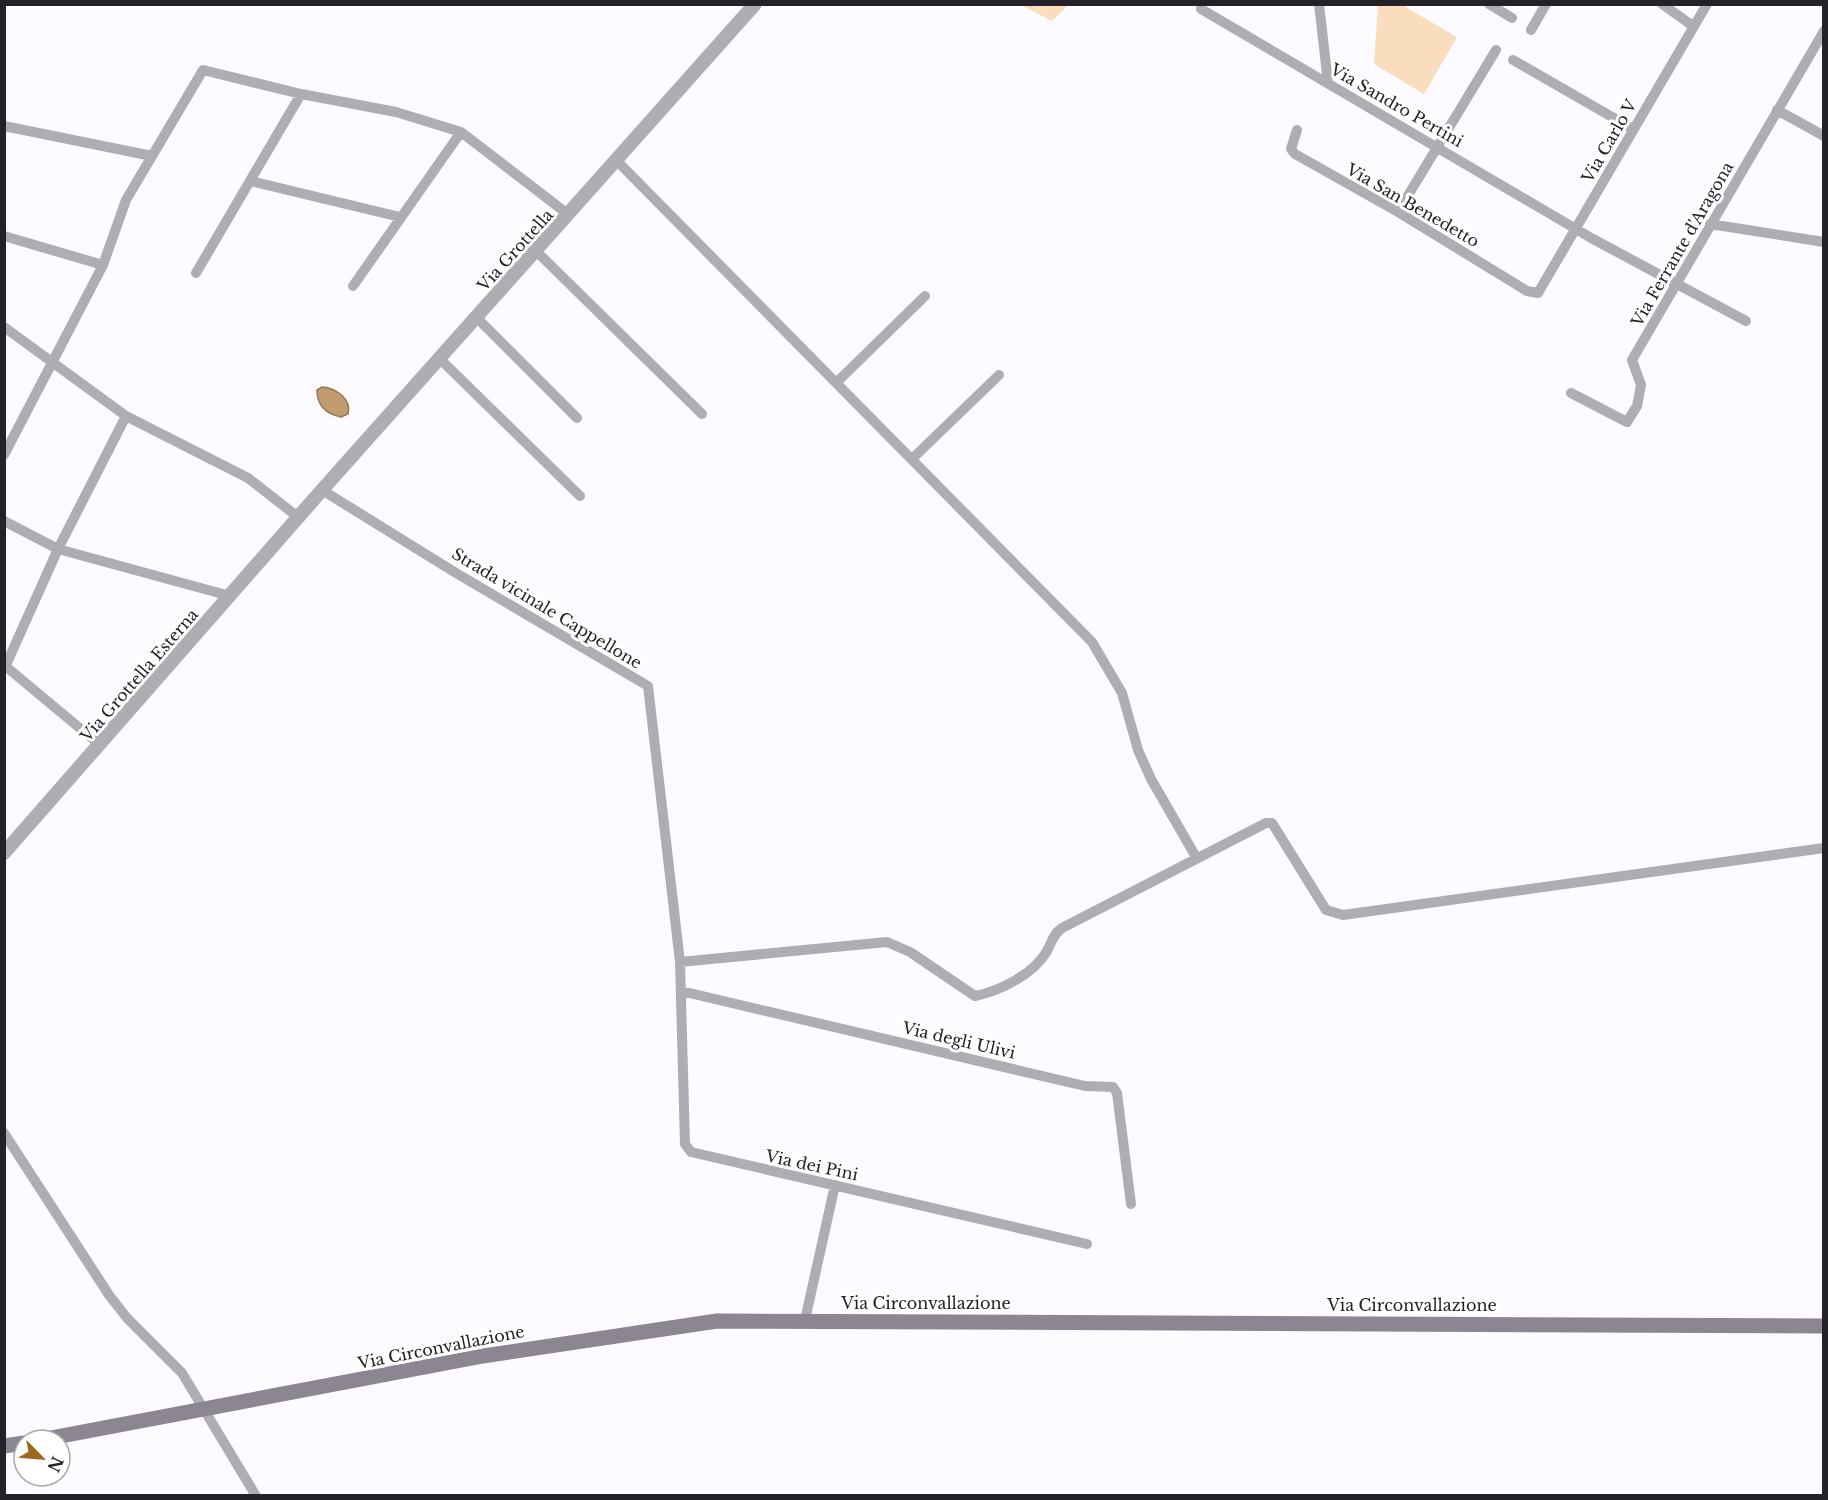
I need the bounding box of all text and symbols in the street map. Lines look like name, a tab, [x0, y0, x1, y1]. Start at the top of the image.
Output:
street label: Via Sandro Pertini	[1326, 58, 1467, 151]
street label: Via Carlo V	[1577, 96, 1641, 187]
street label: Via San Benedetto	[1342, 158, 1483, 251]
street label: Via Ferrante d'Aragona	[1626, 158, 1738, 331]
street label: Via Grottella	[472, 205, 557, 296]
street label: Strada vicinale Cappellone	[448, 543, 646, 673]
street label: Via Grottella Esterna	[75, 604, 202, 746]
street label: Via degli Ulivi	[899, 1017, 1018, 1063]
street label: Via dei Pini	[763, 1145, 861, 1185]
street label: Via Circonvallazione	[840, 1293, 1011, 1313]
street label: Via Circonvallazione	[1326, 1295, 1497, 1315]
street label: Via Circonvallazione	[355, 1321, 526, 1373]
north arrow	[12, 1428, 72, 1488]
text: N	[43, 1453, 68, 1475]

